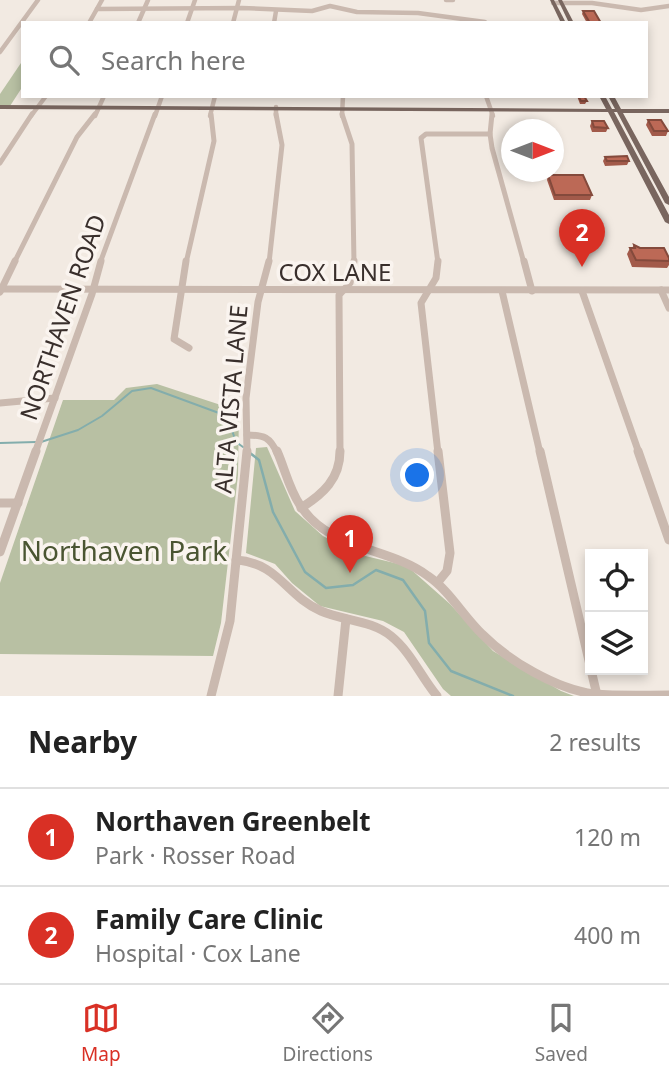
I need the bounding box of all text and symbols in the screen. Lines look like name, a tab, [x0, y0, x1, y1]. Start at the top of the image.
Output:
search box	[21, 21, 648, 98]
icon: search	[45, 41, 83, 79]
text: Search here	[101, 42, 246, 78]
north arrow	[501, 119, 564, 182]
pin: 2	[559, 209, 605, 267]
street label: NORTHAVEN ROAD	[11, 210, 113, 424]
street label: COX LANE	[279, 255, 391, 288]
street label: ALTA VISTA LANE	[205, 303, 255, 495]
your location	[400, 458, 434, 492]
pin: 1	[327, 515, 373, 573]
park label: Northaven Park	[21, 531, 227, 569]
map controls	[585, 549, 648, 675]
button: locate	[585, 549, 648, 612]
button: layers	[585, 612, 648, 675]
text: Nearby	[28, 721, 137, 762]
text: 2 results	[549, 726, 641, 758]
text: Northaven Greenbelt	[95, 803, 371, 839]
text: 1	[44, 821, 58, 853]
text: 120 m	[574, 821, 641, 853]
text: Park · Rosser Road	[95, 839, 296, 871]
text: Family Care Clinic	[95, 901, 323, 937]
text: 2	[44, 919, 58, 951]
text: 400 m	[574, 919, 641, 951]
text: Hospital · Cox Lane	[95, 937, 301, 969]
tab: Map	[81, 999, 121, 1067]
tab: Directions	[283, 999, 373, 1067]
tab: Saved	[535, 999, 588, 1067]

